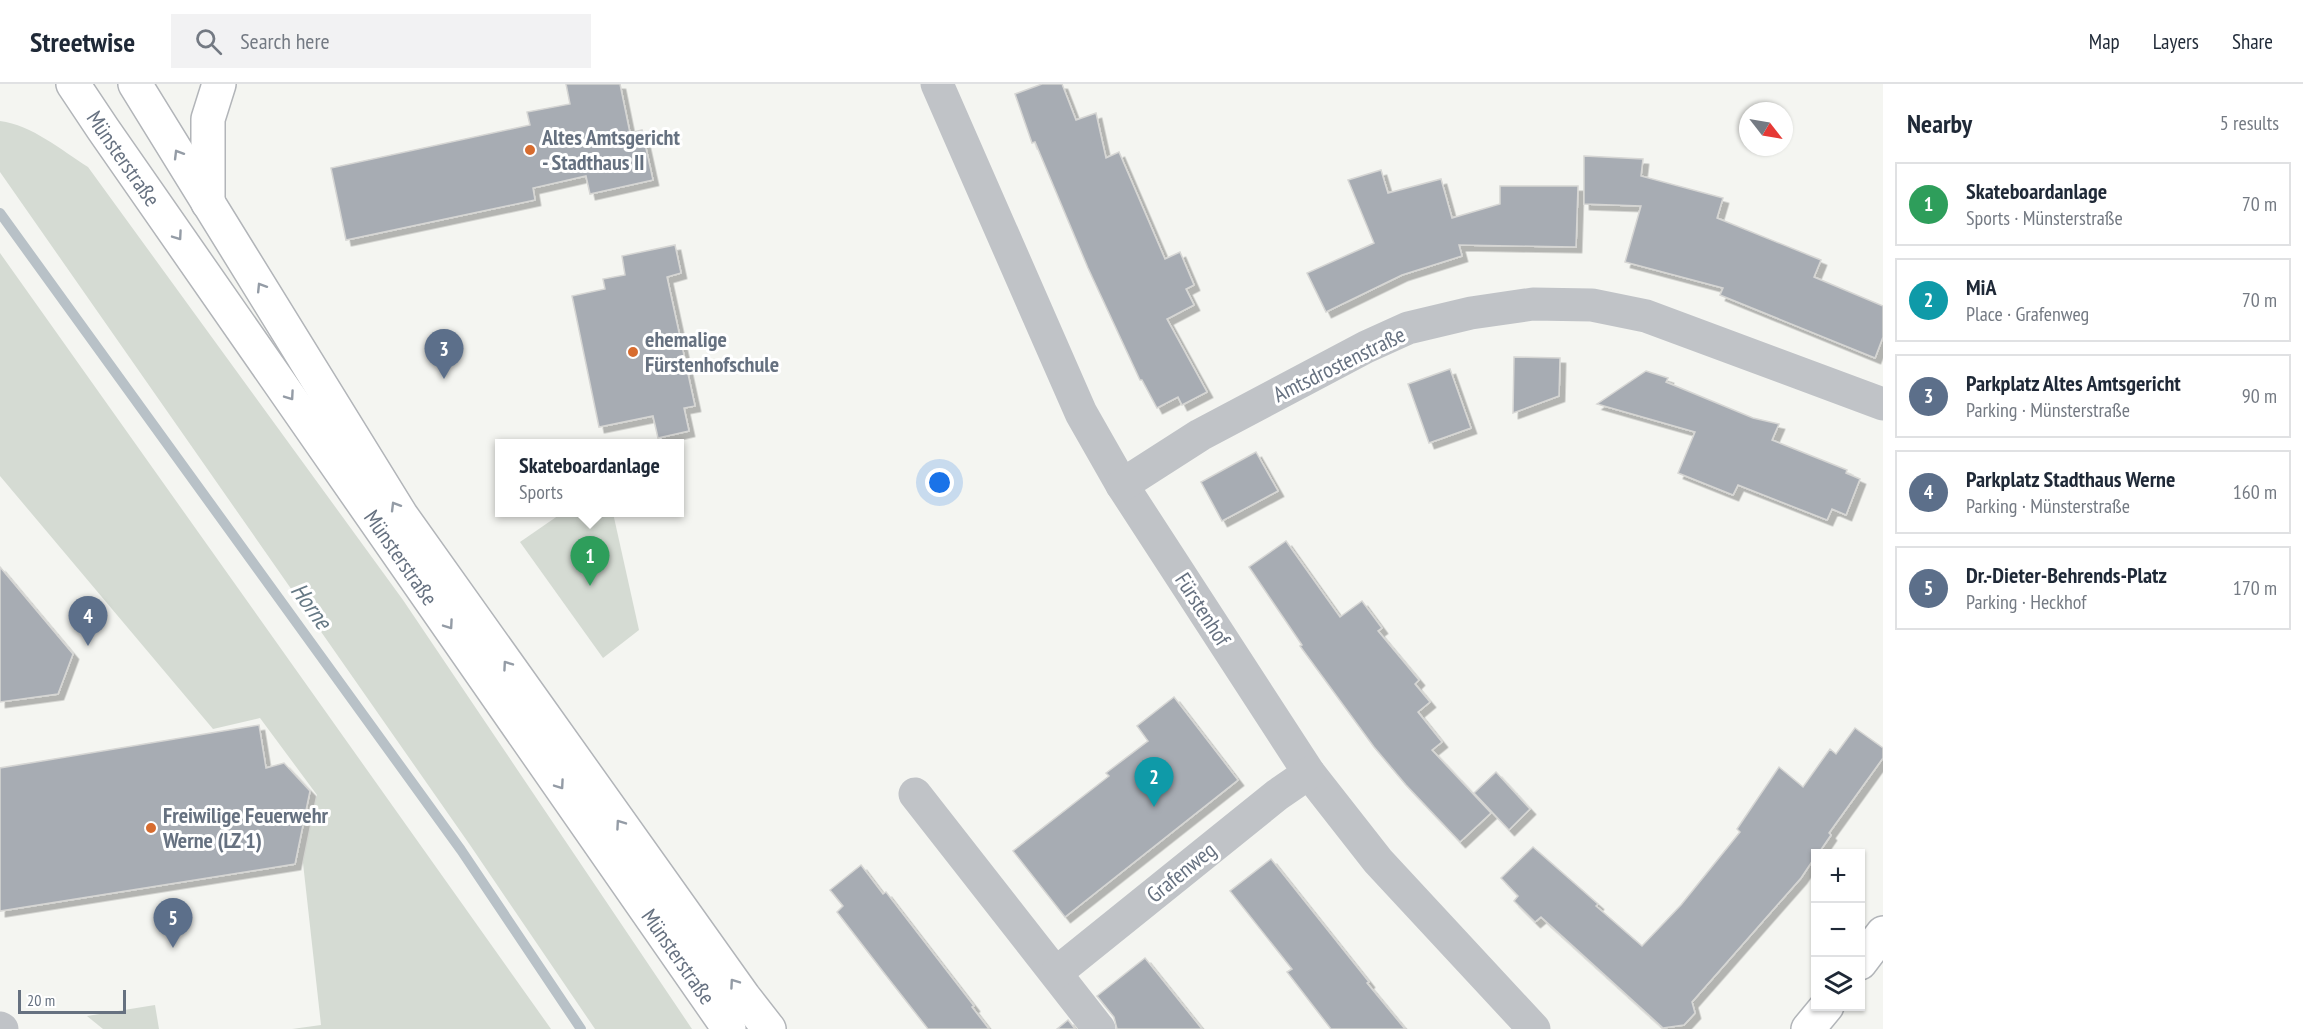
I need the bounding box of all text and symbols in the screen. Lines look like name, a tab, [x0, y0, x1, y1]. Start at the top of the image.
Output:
search box	[171, 14, 591, 68]
text: Streetwise	[30, 23, 135, 60]
icon: search	[192, 25, 225, 58]
text: Search here	[240, 27, 330, 55]
text: Map	[2089, 28, 2120, 55]
text: Layers	[2153, 28, 2199, 55]
text: Share	[2232, 28, 2273, 55]
north arrow	[1739, 102, 1793, 156]
street label: Münsterstraße	[81, 105, 166, 212]
text: Nearby	[1907, 107, 1972, 140]
text: 5 results	[2220, 110, 2279, 136]
place label: Altes Amtsgericht - Stadthaus II	[541, 123, 680, 176]
marker: Altes Amtsgericht - Stadthaus II	[523, 143, 537, 157]
one-way arrow	[174, 150, 186, 160]
text: Skateboardanlage	[1966, 177, 2107, 205]
text: 1	[1924, 191, 1933, 217]
text: 70 m	[2242, 191, 2277, 217]
text: Sports · Münsterstraße	[1966, 205, 2123, 231]
one-way arrow	[171, 230, 182, 241]
text: MiA	[1966, 273, 1997, 301]
one-way arrow	[257, 283, 268, 294]
text: 2	[1924, 287, 1933, 313]
text: 70 m	[2242, 287, 2277, 313]
text: Place · Grafenweg	[1966, 301, 2089, 327]
street label: Amtsdrostenstraße	[1268, 320, 1410, 408]
place label: ehemalige Fürstenhofschule	[645, 325, 779, 378]
pin: 3	[424, 330, 464, 379]
marker: ehemalige Fürstenhofschule	[626, 345, 640, 359]
text: Parkplatz Altes Amtsgericht	[1966, 369, 2181, 397]
text: 3	[1924, 383, 1933, 409]
text: 90 m	[2242, 383, 2277, 409]
one-way arrow	[283, 389, 294, 400]
text: Parking · Münsterstraße	[1966, 397, 2130, 423]
popup	[495, 439, 684, 517]
text: Skateboardanlage	[519, 451, 660, 479]
text: Parkplatz Stadthaus Werne	[1966, 465, 2175, 493]
your location	[925, 468, 954, 497]
text: Sports	[519, 479, 563, 505]
text: 4	[1924, 479, 1933, 505]
text: 160 m	[2233, 479, 2277, 505]
text: Parking · Münsterstraße	[1966, 493, 2130, 519]
one-way arrow	[390, 502, 402, 512]
street label: Münsterstraße	[358, 504, 444, 611]
pin: 1	[570, 536, 610, 586]
text: Dr.-Dieter-Behrends-Platz	[1966, 561, 2167, 589]
street label: Fürstenhof	[1169, 567, 1238, 652]
text: 5	[1924, 575, 1933, 601]
text: 170 m	[2233, 575, 2277, 601]
water label: Horne	[284, 576, 340, 637]
text: Parking · Heckhof	[1966, 589, 2086, 615]
pin: 4	[68, 596, 107, 646]
one-way arrow	[442, 618, 453, 629]
one-way arrow	[503, 661, 514, 672]
pin: 2	[1134, 758, 1174, 807]
one-way arrow	[553, 779, 564, 790]
place label: Freiwilige Feuerwehr Werne (LZ 1)	[162, 801, 329, 854]
one-way arrow	[617, 819, 628, 830]
marker: Freiwilige Feuerwehr Werne (LZ 1)	[144, 821, 158, 835]
street label: Grafenweg	[1141, 836, 1221, 908]
map controls	[1811, 849, 1865, 1011]
button: +	[1811, 849, 1865, 903]
pin: 5	[154, 898, 192, 948]
street label: Münsterstraße	[636, 903, 721, 1010]
button: −	[1811, 903, 1865, 957]
button: layers	[1811, 957, 1865, 1011]
one-way arrow	[730, 978, 741, 989]
scale bar	[18, 987, 126, 1014]
text: 20 m	[27, 990, 55, 1010]

